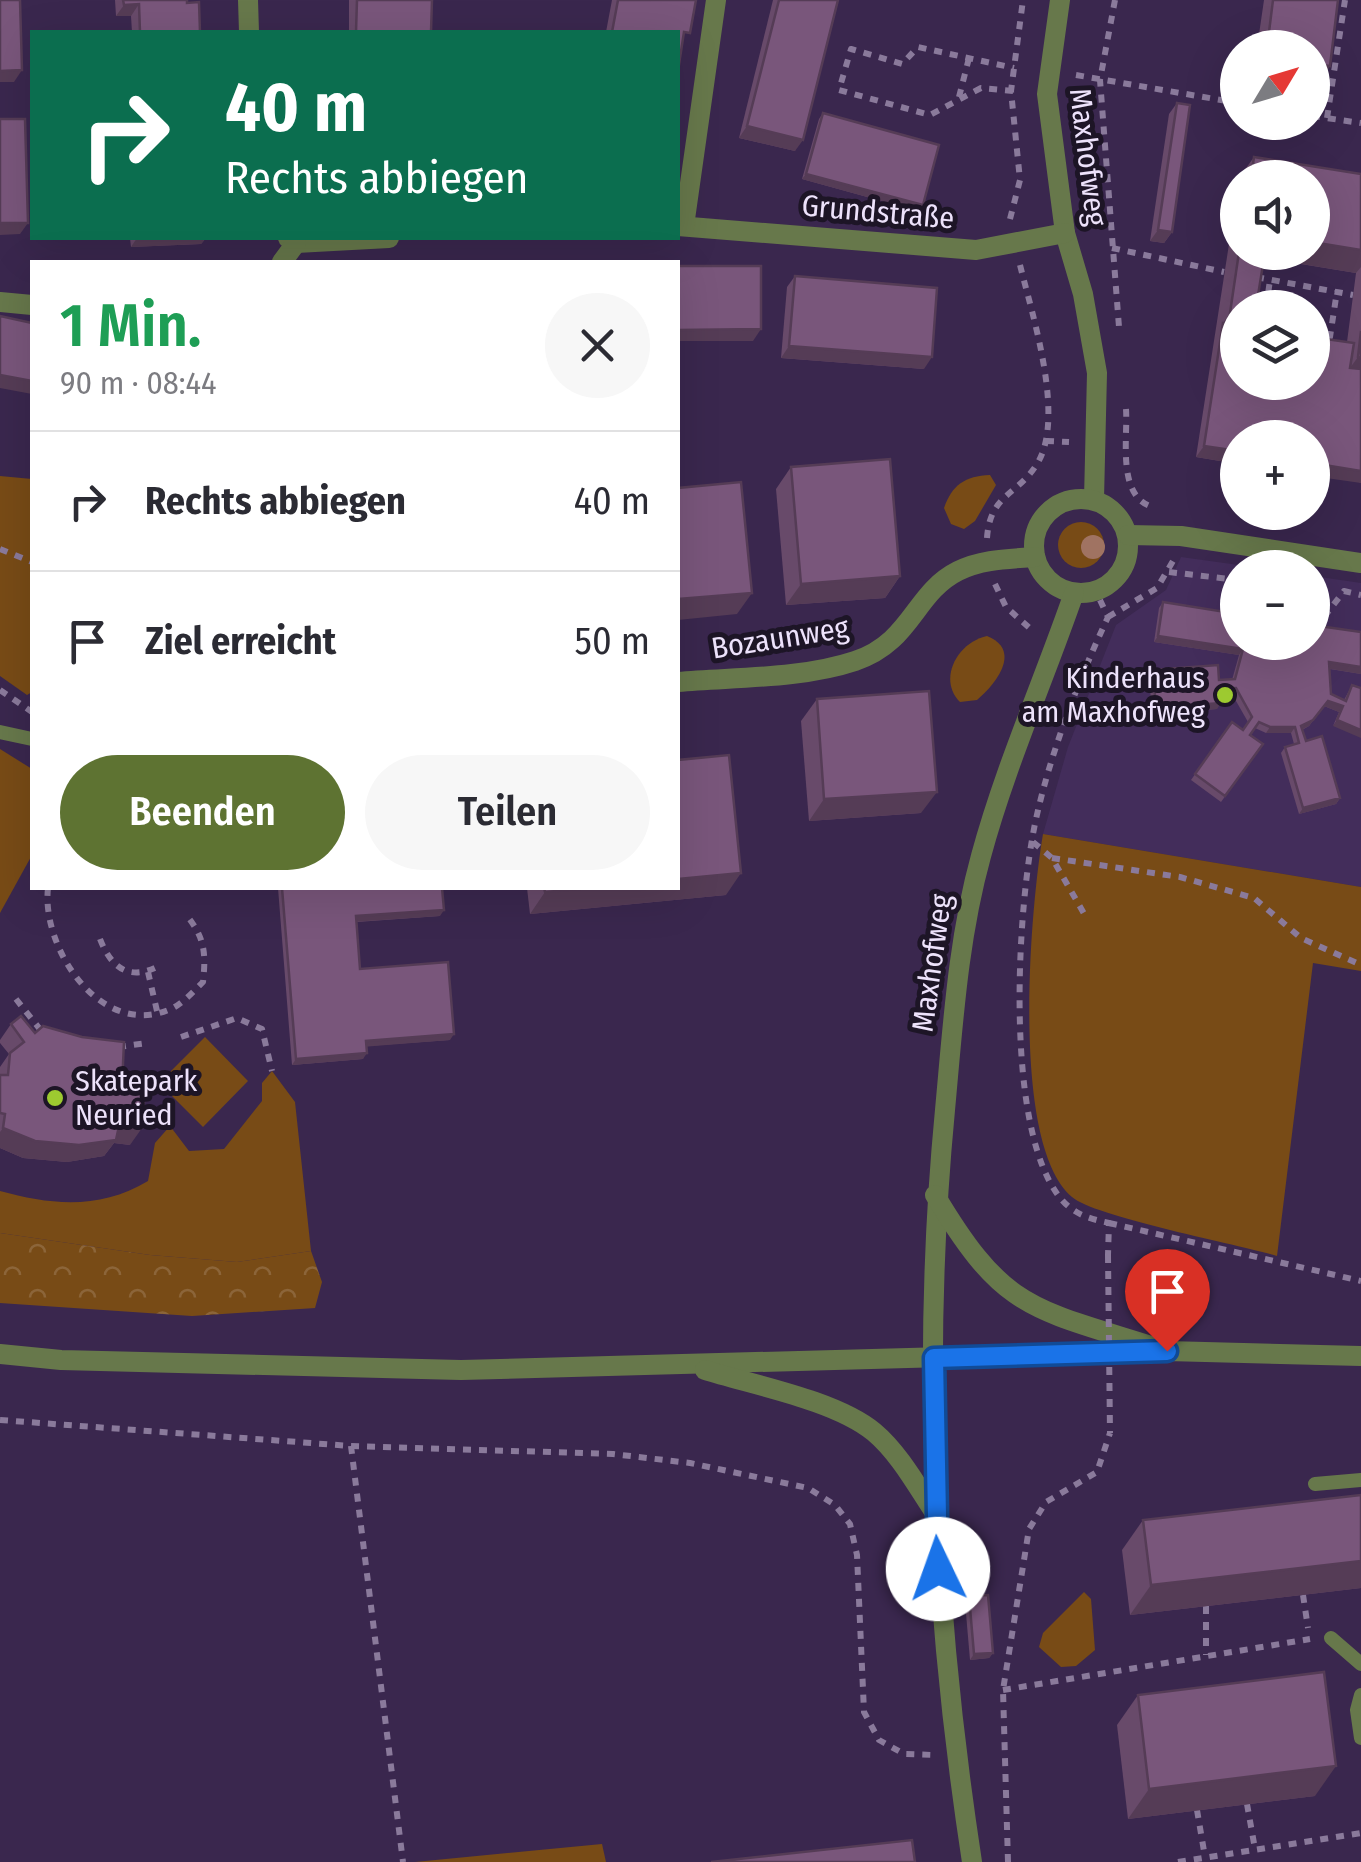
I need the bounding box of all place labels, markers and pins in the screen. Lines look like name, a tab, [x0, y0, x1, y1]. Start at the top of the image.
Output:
place label: Kinderhaus am Maxhofweg	[1022, 660, 1206, 730]
marker: Kinderhaus am Maxhofweg	[1214, 684, 1236, 706]
place label: Skatepark Neuried	[75, 1063, 197, 1133]
marker: Skatepark Neuried	[44, 1087, 66, 1109]
pin	[1125, 1249, 1210, 1352]

